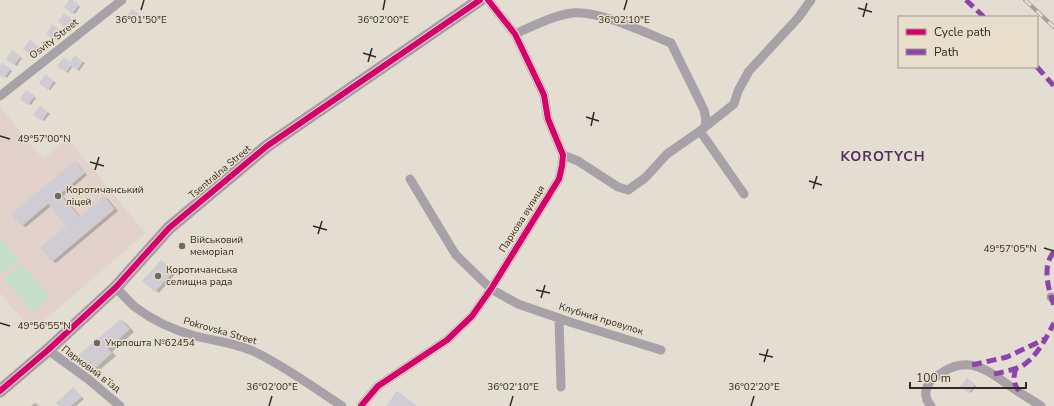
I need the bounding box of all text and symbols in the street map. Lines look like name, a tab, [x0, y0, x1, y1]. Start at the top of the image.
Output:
text: 36°01'50"E	[115, 13, 167, 27]
text: 36°02'00"E	[357, 13, 409, 27]
text: 36°02'10"E	[598, 13, 650, 27]
street label: Osvity Street	[27, 15, 82, 63]
legend	[898, 16, 1038, 68]
text: Cycle path	[934, 24, 991, 40]
text: Path	[934, 44, 959, 60]
text: 49°57'00"N	[17, 132, 71, 146]
street label: Tsentralna Street	[186, 142, 254, 202]
district label: KOROTYCH	[840, 147, 926, 166]
place label: Коротичанський ліцей	[66, 183, 144, 209]
street label: Паркова вулиця	[496, 183, 548, 255]
marker: Коротичанський ліцей	[53, 191, 63, 201]
place label: Військовий меморіал	[190, 233, 243, 259]
marker: Військовий меморіал	[177, 241, 187, 251]
text: 49°57'05"N	[983, 242, 1037, 256]
place label: Коротичанська селищна рада	[166, 263, 237, 289]
marker: Коротичанська селищна рада	[153, 271, 163, 281]
street label: Клубний провулок	[557, 299, 646, 339]
street label: Pokrovska Street	[182, 314, 259, 348]
text: 49°56'55"N	[17, 319, 71, 333]
place label: Укрпошта №62454	[104, 336, 195, 350]
marker: Укрпошта №62454	[92, 338, 102, 348]
street label: Парковий в’їзд	[59, 342, 123, 396]
scale bar	[910, 364, 1026, 390]
text: 100 m	[916, 370, 951, 386]
text: 36°02'00"E	[246, 380, 298, 394]
text: 36°02'10"E	[487, 380, 539, 394]
text: 36°02'20"E	[728, 380, 780, 394]

